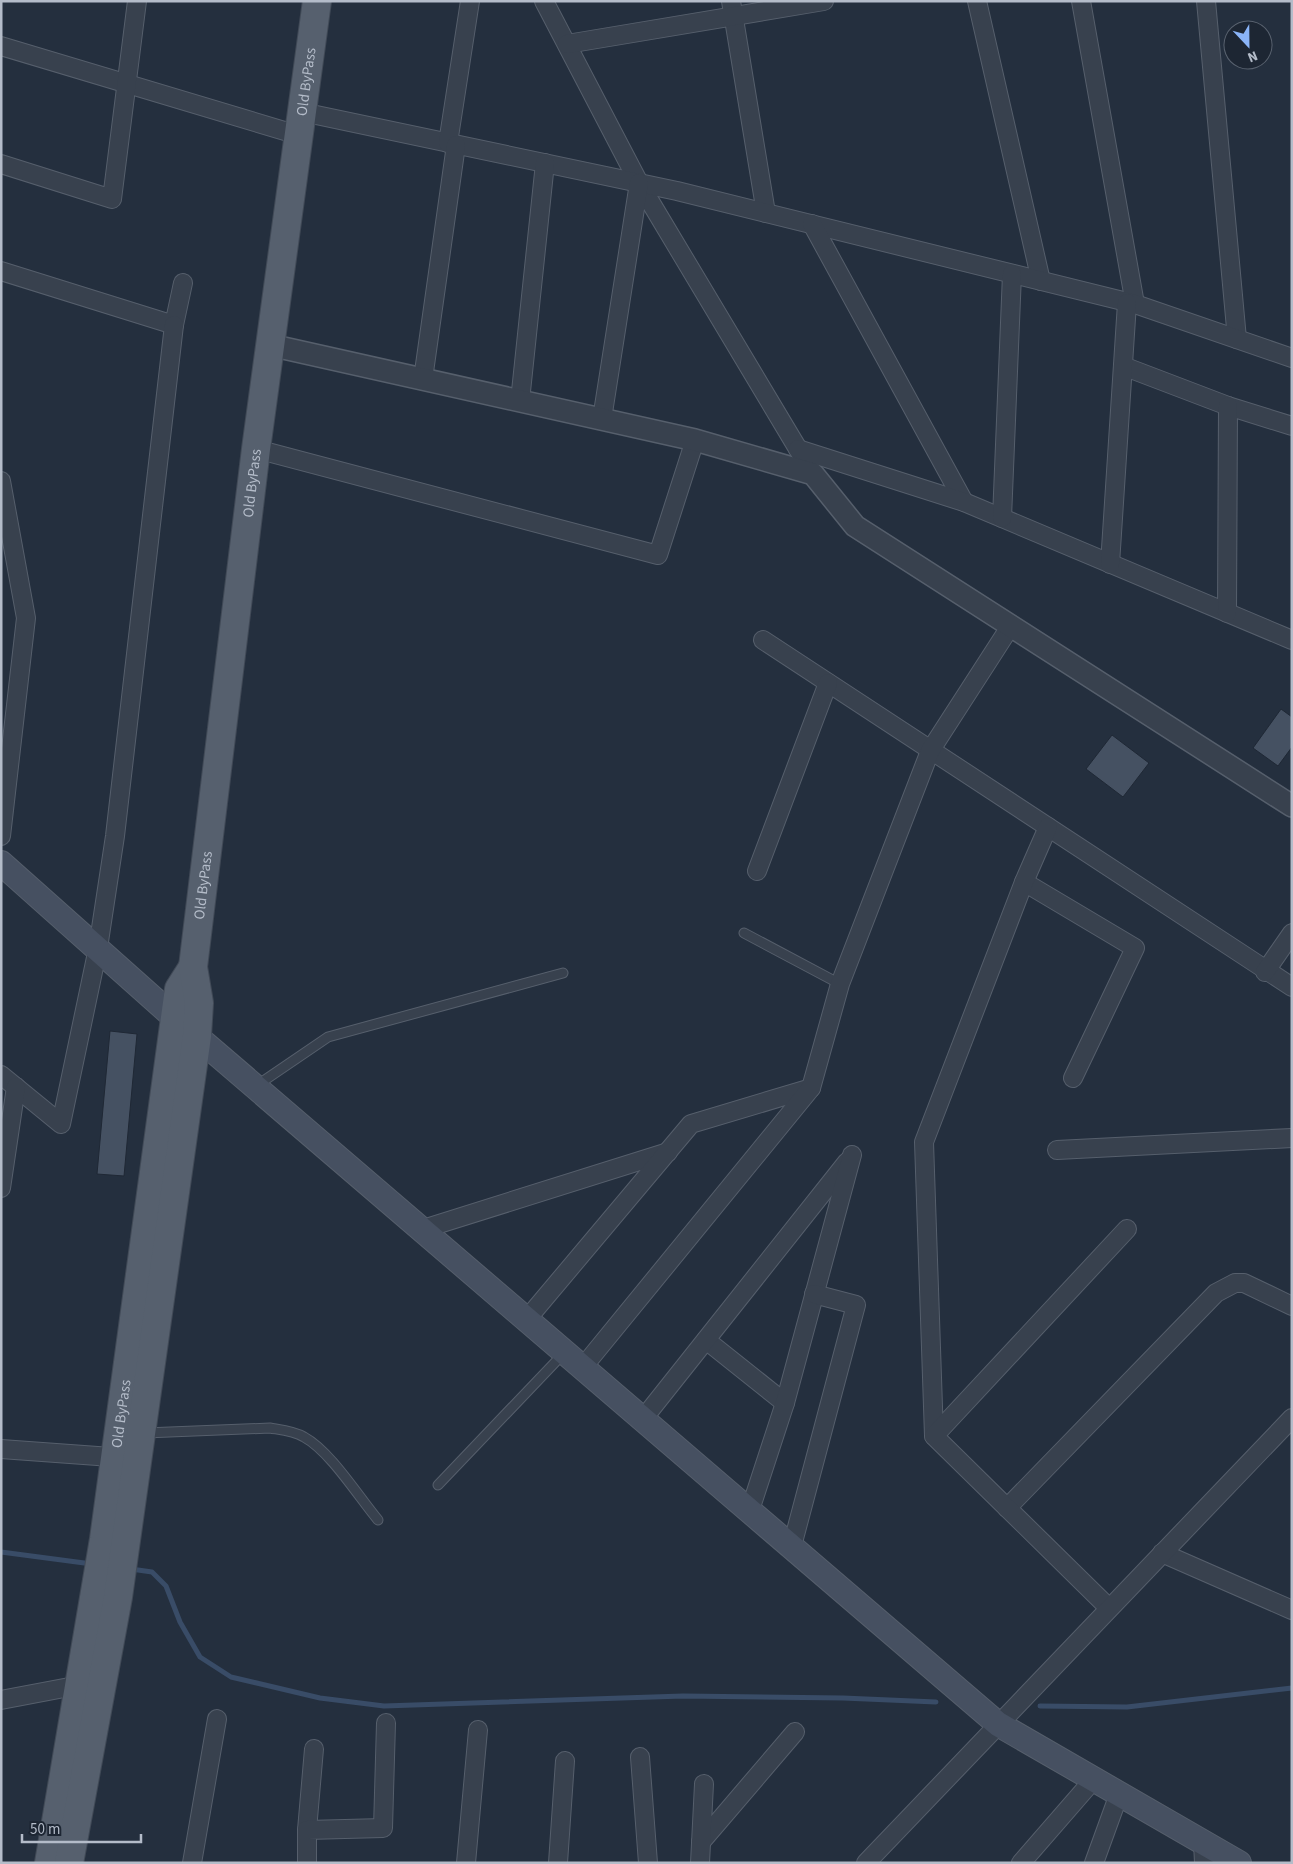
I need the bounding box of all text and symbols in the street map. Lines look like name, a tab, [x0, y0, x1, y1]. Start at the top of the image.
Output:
north arrow	[1223, 20, 1273, 70]
text: N	[1244, 45, 1261, 67]
street label: Old ByPass	[291, 46, 321, 117]
street label: Old ByPass	[237, 448, 266, 519]
street label: Old ByPass	[188, 850, 218, 921]
street label: Old ByPass	[106, 1378, 136, 1449]
scale bar	[22, 1812, 141, 1844]
text: 50 m	[30, 1819, 60, 1840]

